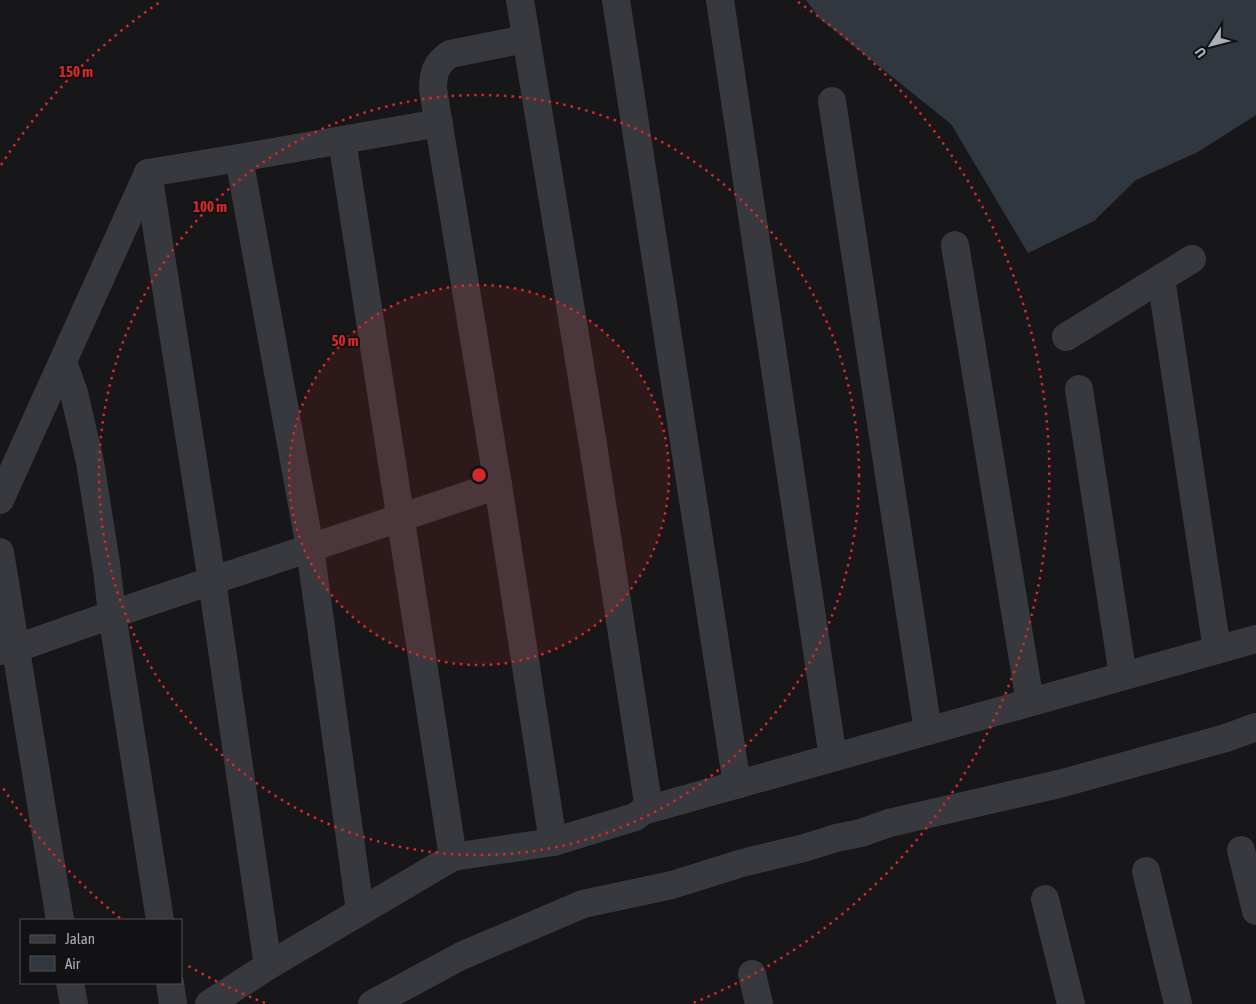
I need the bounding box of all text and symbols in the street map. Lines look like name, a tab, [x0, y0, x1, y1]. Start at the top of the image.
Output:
north arrow	[1186, 20, 1236, 70]
text: U	[1192, 45, 1209, 61]
text: 150 m	[59, 63, 93, 80]
text: 100 m	[193, 198, 227, 215]
text: 50 m	[332, 332, 359, 349]
centre of rings	[470, 466, 488, 484]
legend	[20, 919, 182, 984]
text: Jalan	[65, 930, 95, 947]
text: Air	[65, 955, 81, 972]

